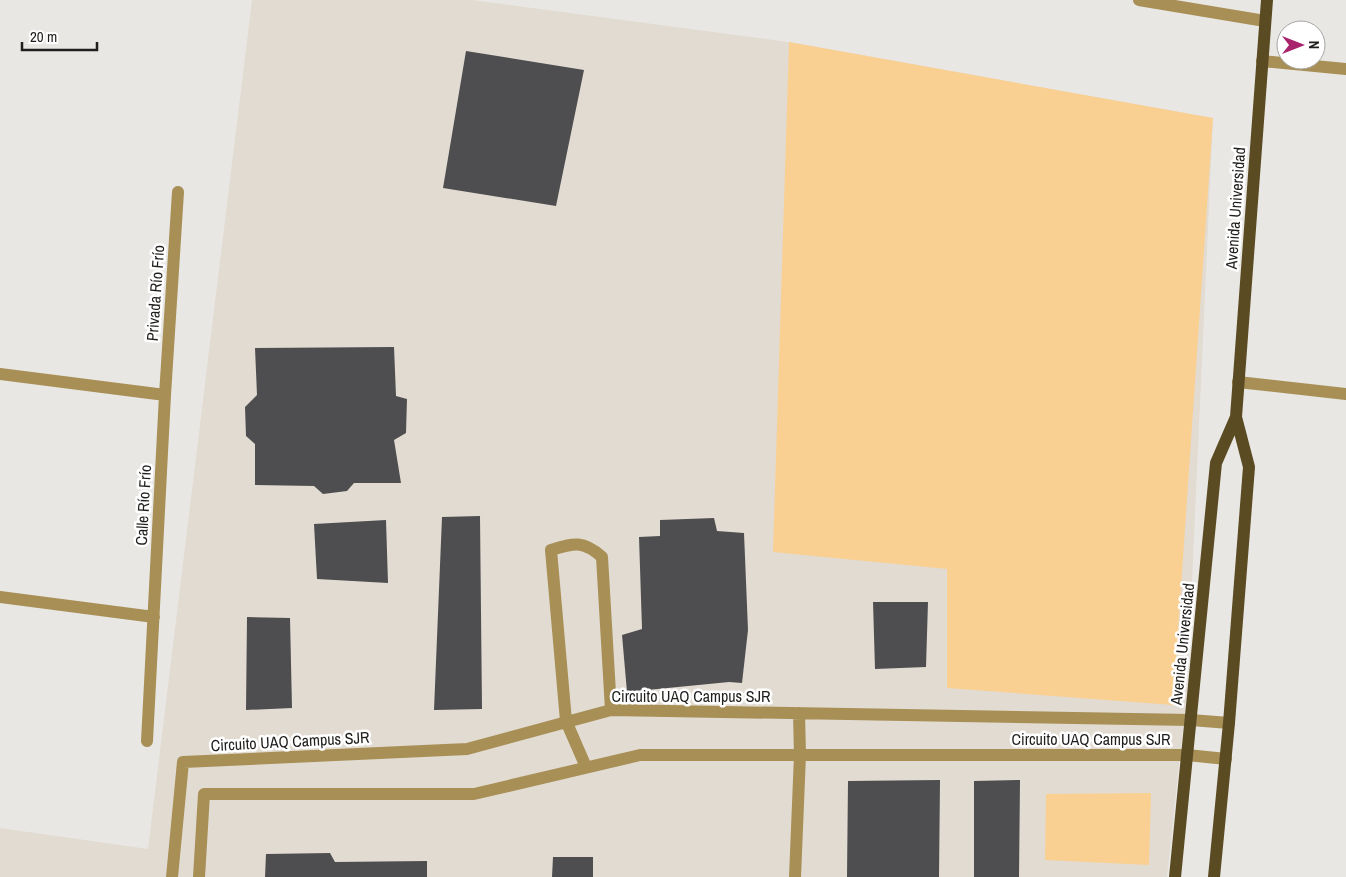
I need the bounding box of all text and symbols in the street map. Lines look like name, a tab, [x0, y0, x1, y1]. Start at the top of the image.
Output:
scale bar	[22, 20, 98, 52]
north arrow	[1276, 20, 1326, 70]
text: 20 m	[30, 26, 57, 47]
text: N	[1305, 41, 1323, 49]
street label: Avenida Universidad	[1220, 146, 1250, 271]
street label: Privada Río Frío	[141, 244, 169, 342]
street label: Calle Río Frío	[130, 464, 156, 546]
street label: Avenida Universidad	[1165, 582, 1199, 707]
street label: Circuito UAQ Campus SJR	[612, 685, 771, 707]
street label: Circuito UAQ Campus SJR	[210, 726, 370, 756]
street label: Circuito UAQ Campus SJR	[1012, 728, 1171, 750]

